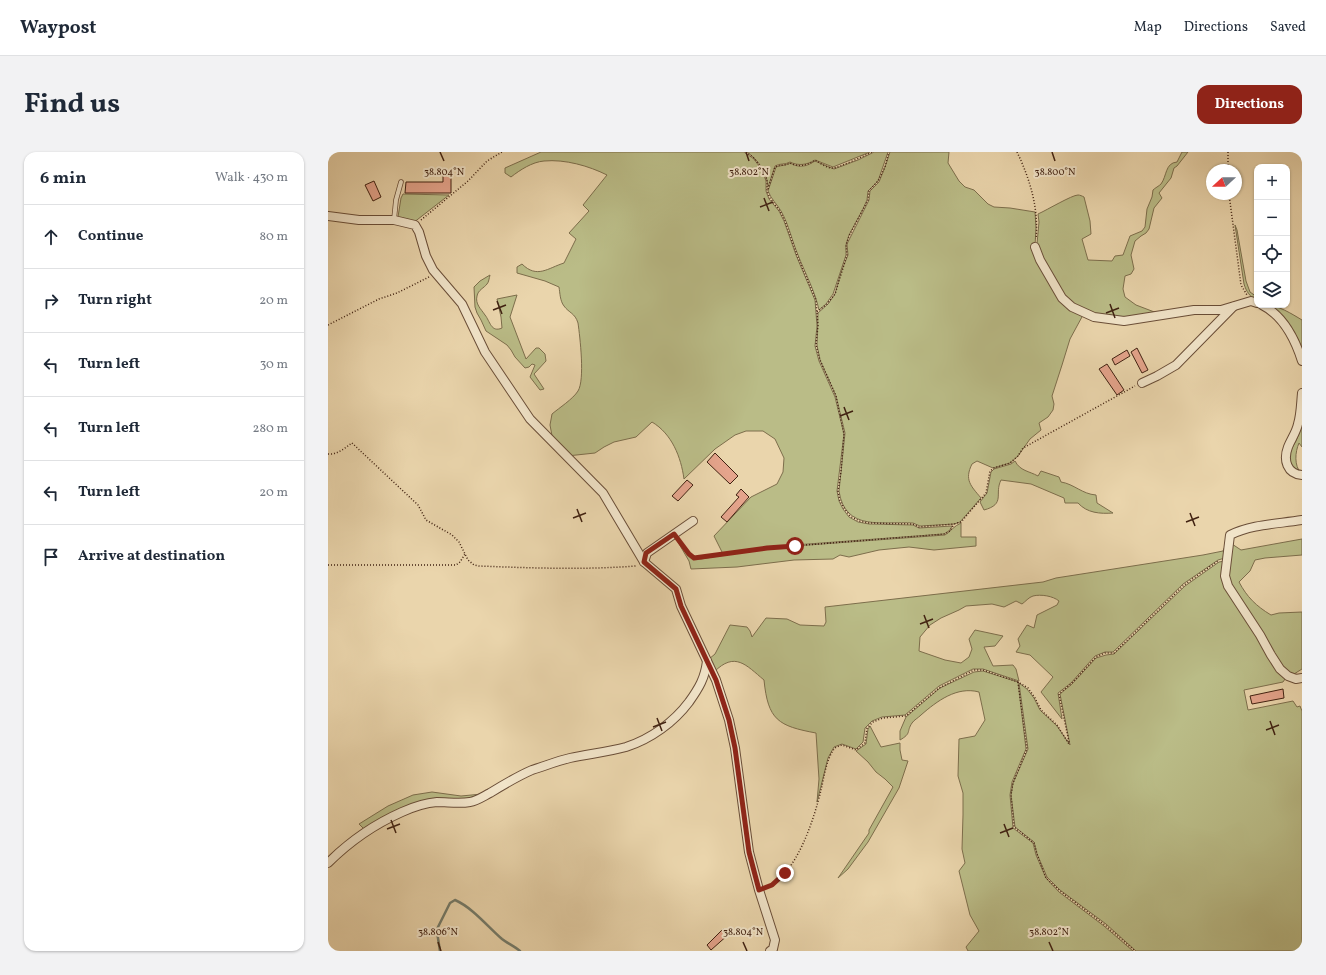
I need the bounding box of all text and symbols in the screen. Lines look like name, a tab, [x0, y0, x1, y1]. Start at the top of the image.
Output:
text: Waypost	[20, 15, 96, 41]
text: Map	[1134, 18, 1162, 37]
text: Directions	[1184, 18, 1248, 37]
text: Saved	[1270, 18, 1306, 37]
text: Find us	[24, 85, 120, 124]
button: Directions	[1197, 85, 1302, 124]
north arrow	[1206, 164, 1242, 200]
map controls	[1254, 164, 1290, 308]
button: +	[1254, 164, 1290, 200]
text: 38.804°N	[424, 165, 465, 179]
text: 38.802°N	[729, 165, 770, 179]
text: 38.800°N	[1035, 165, 1076, 179]
text: 6 min	[40, 167, 86, 190]
text: Walk · 430 m	[215, 169, 288, 187]
button: −	[1254, 200, 1290, 236]
icon: ahead	[40, 226, 62, 248]
text: Continue	[78, 226, 143, 247]
text: 80 m	[259, 228, 288, 246]
button: locate	[1254, 236, 1290, 272]
button: layers	[1254, 272, 1290, 308]
icon: right	[40, 290, 62, 312]
text: Turn right	[78, 290, 152, 311]
text: 20 m	[259, 292, 288, 310]
icon: left	[40, 354, 62, 376]
text: Turn left	[78, 354, 140, 375]
text: 30 m	[260, 356, 288, 374]
icon: left	[40, 418, 62, 440]
text: Turn left	[78, 418, 140, 439]
text: 280 m	[252, 420, 288, 438]
icon: left	[40, 482, 62, 504]
text: Turn left	[78, 482, 140, 503]
text: 20 m	[259, 484, 288, 502]
route start	[786, 537, 804, 555]
icon: arrive	[40, 546, 62, 568]
text: Arrive at destination	[78, 546, 225, 567]
route end	[776, 864, 794, 882]
text: 38.806°N	[418, 925, 459, 939]
text: 38.804°N	[723, 925, 764, 939]
text: 38.802°N	[1029, 925, 1070, 939]

